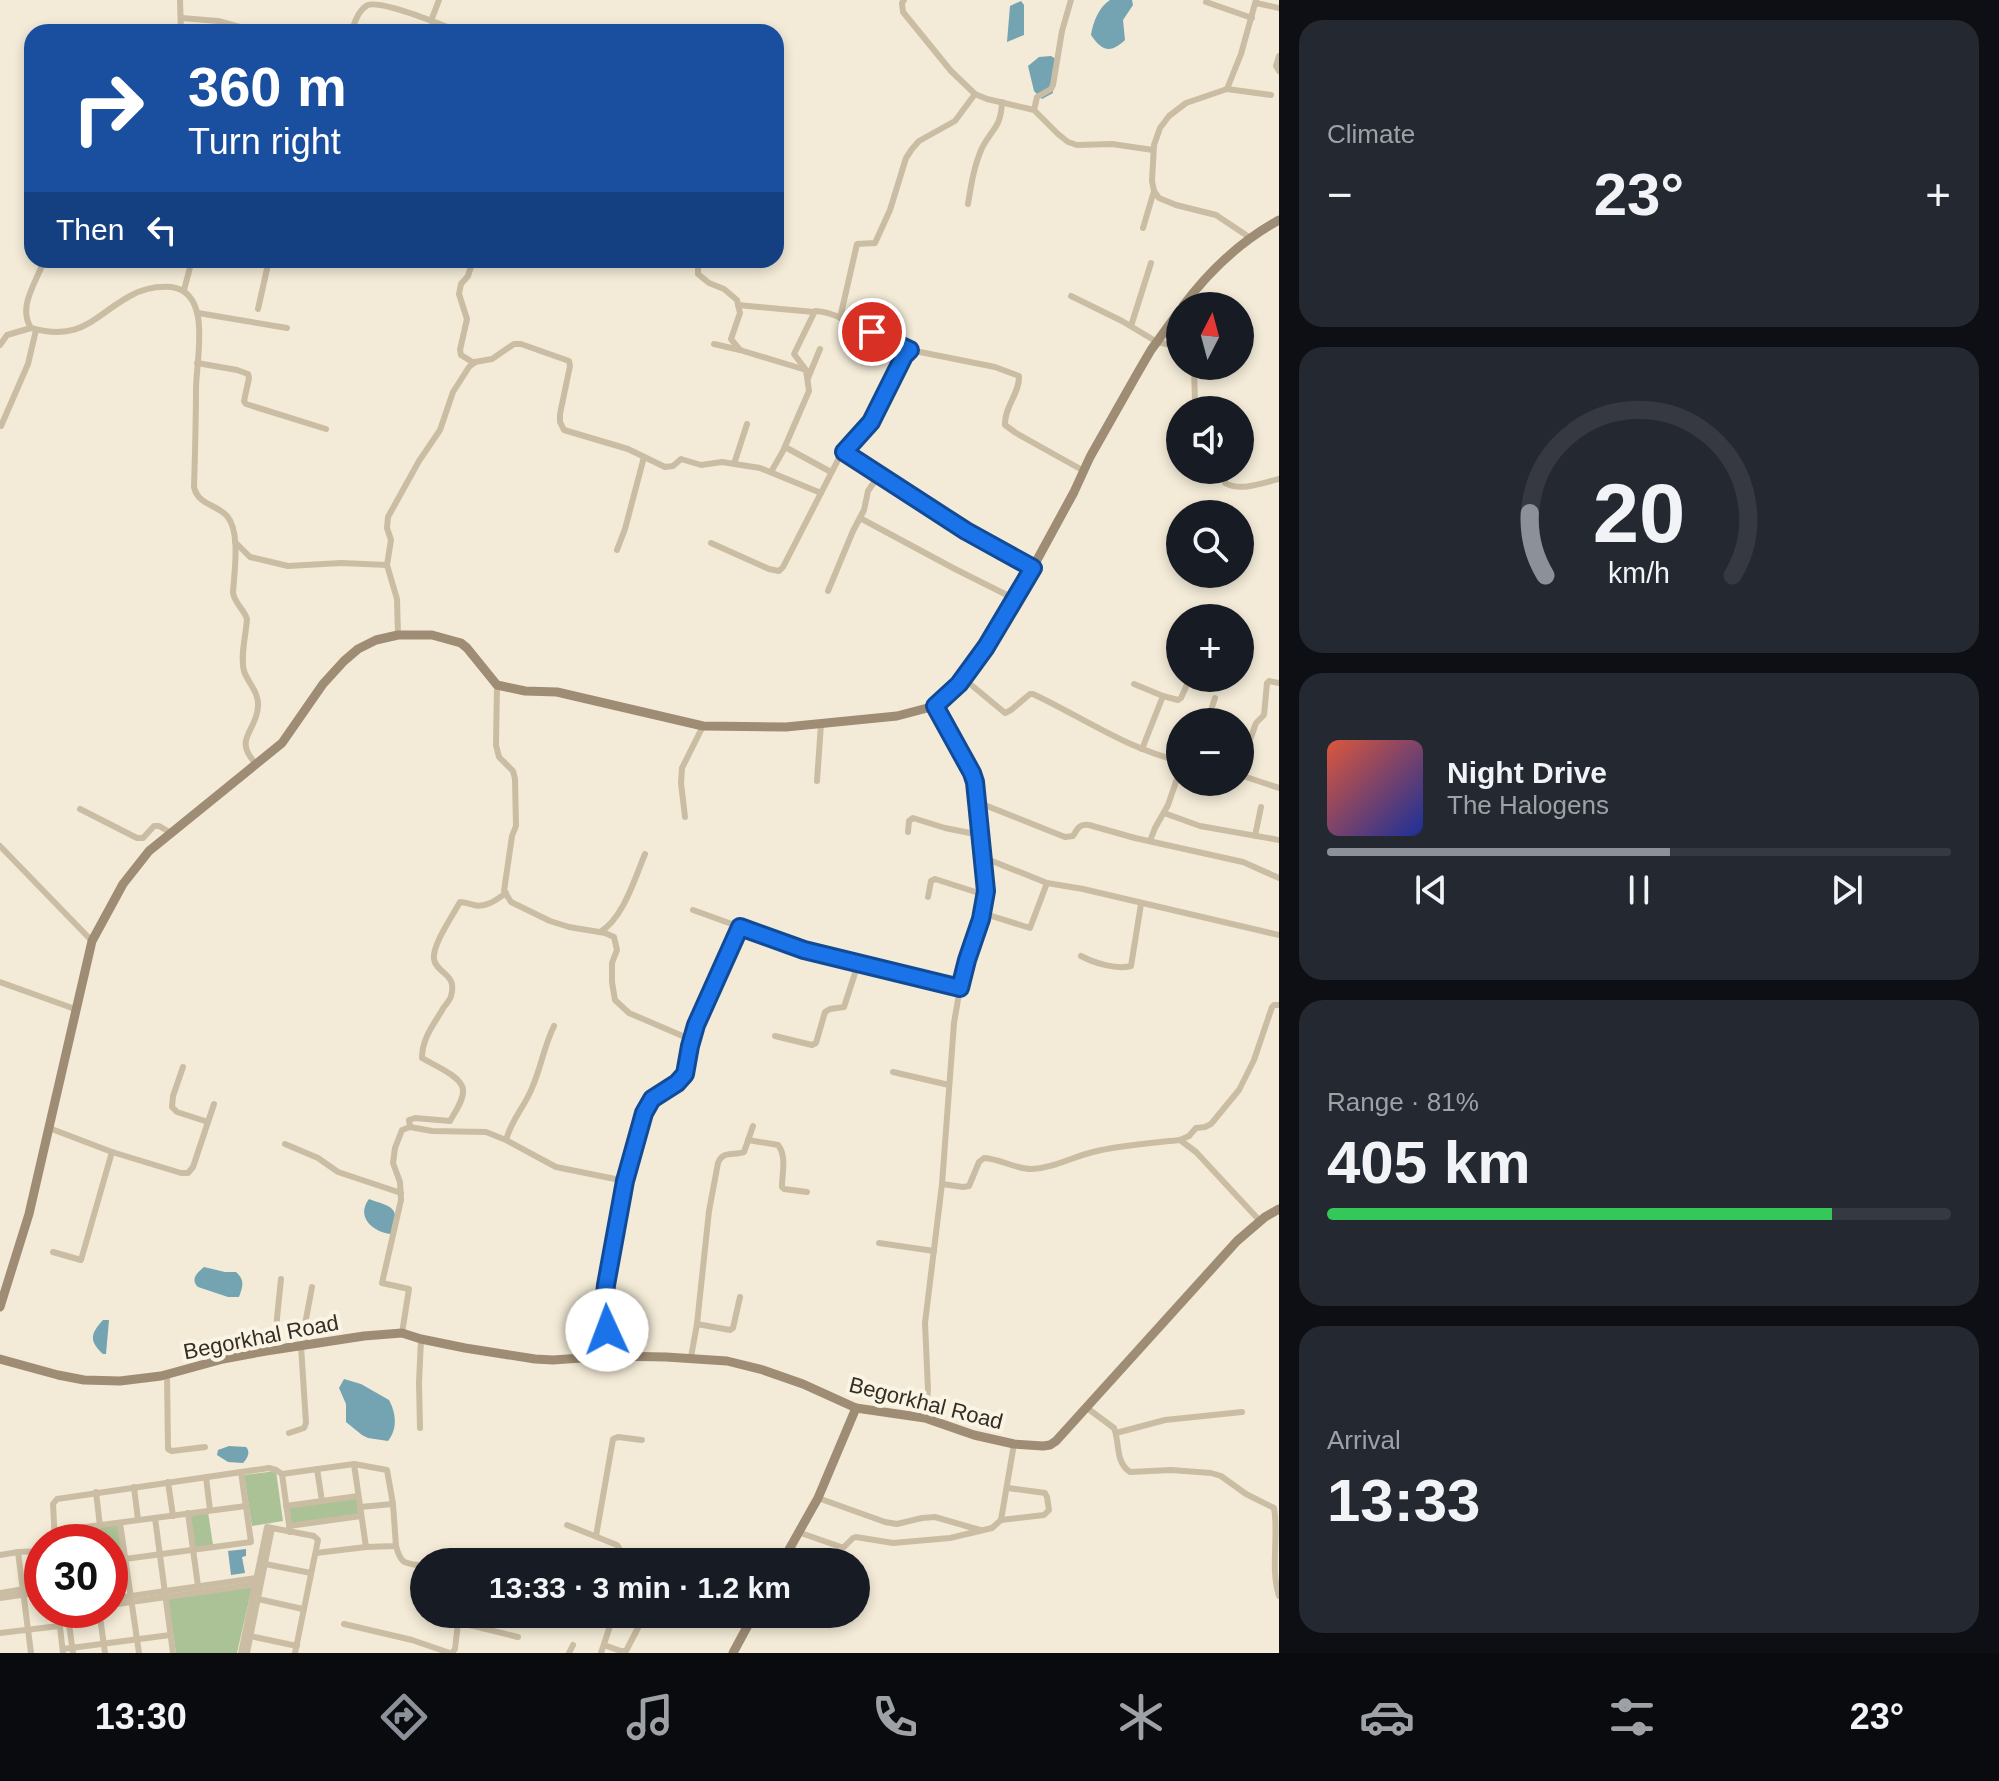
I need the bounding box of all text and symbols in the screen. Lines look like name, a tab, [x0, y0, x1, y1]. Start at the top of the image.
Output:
text: 360 m	[188, 55, 347, 118]
icon: right	[56, 56, 160, 160]
text: Climate	[1327, 119, 1415, 149]
text: Turn right	[188, 121, 341, 162]
text: 23°	[1594, 161, 1684, 228]
text: −	[1327, 170, 1353, 219]
text: +	[1925, 170, 1951, 219]
icon: left	[140, 208, 184, 252]
text: Then	[56, 213, 124, 246]
north arrow	[1166, 292, 1254, 380]
map controls	[1166, 292, 1254, 796]
pin	[838, 298, 906, 366]
icon: arrive	[850, 310, 894, 354]
button: sound	[1166, 396, 1254, 484]
text: 20	[1593, 466, 1685, 559]
button: search	[1166, 500, 1254, 588]
text: km/h	[1608, 557, 1670, 589]
button: +	[1166, 604, 1254, 692]
button: −	[1166, 708, 1254, 796]
text: Night Drive	[1447, 756, 1607, 789]
text: The Halogens	[1447, 790, 1609, 820]
icon: previous	[1409, 868, 1453, 912]
icon: pause	[1617, 868, 1661, 912]
icon: next	[1825, 868, 1869, 912]
text: Range · 81%	[1327, 1087, 1479, 1117]
text: 405 km	[1327, 1129, 1531, 1196]
position arrow	[565, 1288, 649, 1372]
street label: Begorkhal Road	[181, 1310, 341, 1364]
street label: Begorkhal Road	[846, 1372, 1006, 1434]
text: Arrival	[1327, 1425, 1401, 1455]
text: 13:33	[1327, 1467, 1480, 1534]
speed limit sign: 30	[24, 1524, 128, 1628]
text: 13:33 · 3 min · 1.2 km	[489, 1571, 791, 1604]
icon: directions	[376, 1689, 432, 1745]
icon: music	[622, 1689, 678, 1745]
icon: phone	[867, 1689, 923, 1745]
icon: climate	[1113, 1689, 1169, 1745]
icon: car	[1359, 1689, 1415, 1745]
icon: filters	[1604, 1689, 1660, 1745]
text: 13:30	[95, 1696, 187, 1737]
text: 23°	[1850, 1696, 1904, 1737]

